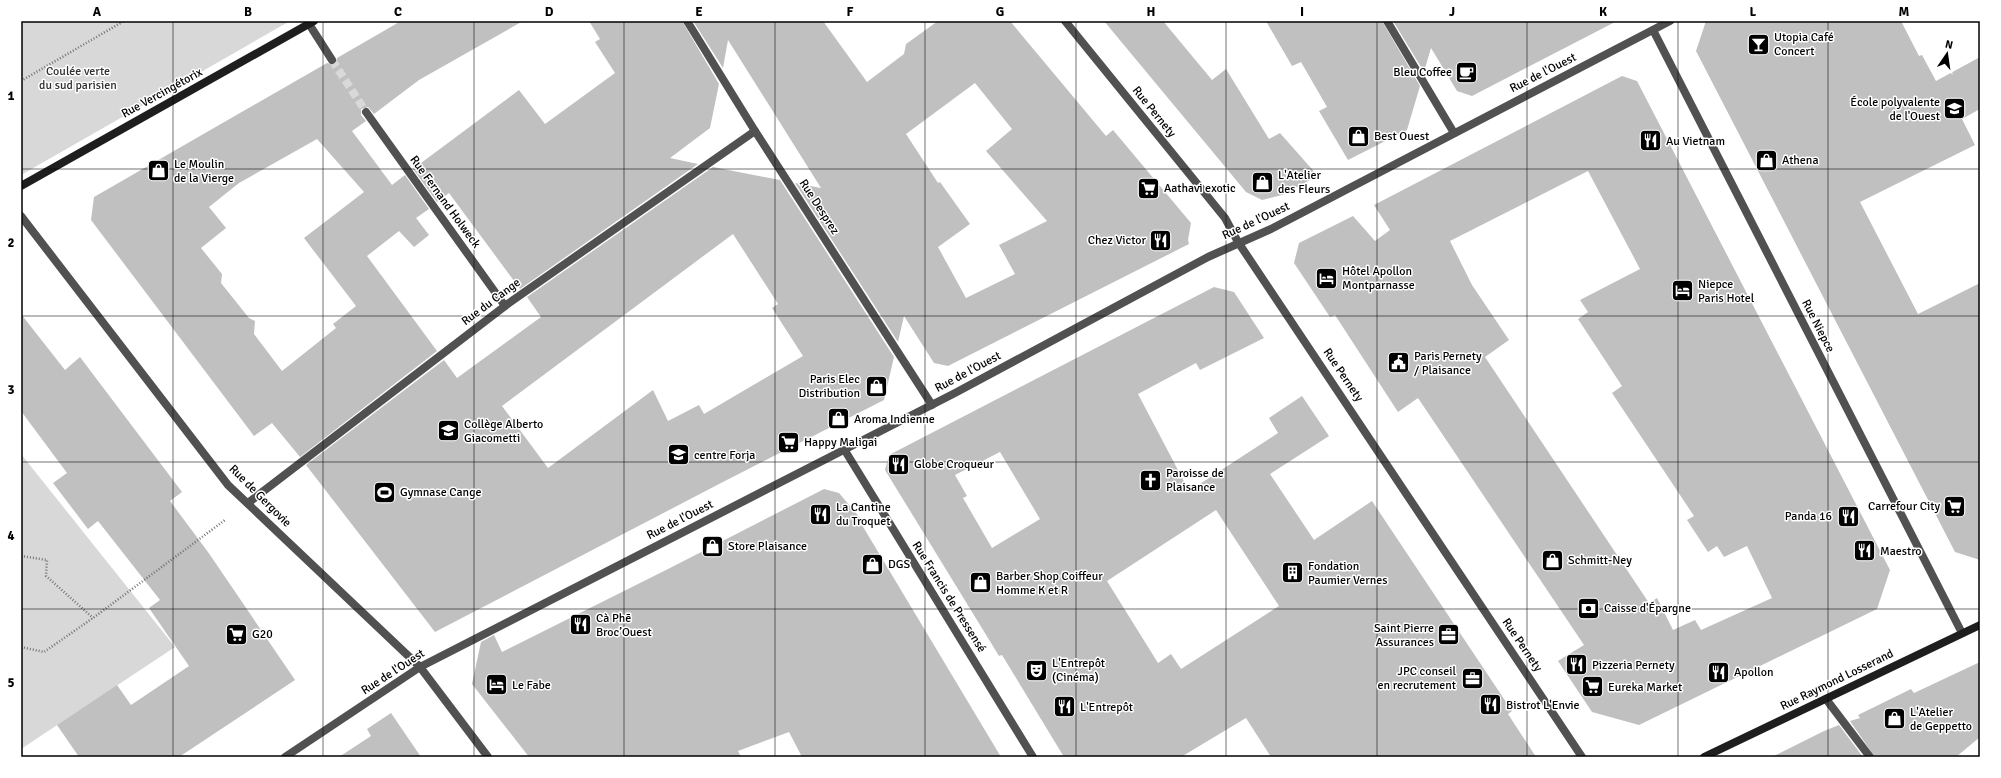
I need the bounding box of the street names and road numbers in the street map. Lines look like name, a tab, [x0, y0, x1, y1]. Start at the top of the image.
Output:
street label: Rue de l'Ouest	[1507, 50, 1579, 96]
street label: Rue Vercingétorix	[119, 64, 205, 121]
street label: Rue Pernety	[1129, 83, 1179, 141]
street label: Rue Fernand Holweck	[406, 153, 484, 251]
street label: Rue Desprez	[796, 176, 842, 238]
street label: Rue de l'Ouest	[1220, 199, 1292, 243]
street label: Rue du Cange	[459, 275, 523, 329]
street label: Rue Niepce	[1798, 297, 1838, 355]
street label: Rue Pernety	[1320, 345, 1367, 405]
street label: Rue de l'Ouest	[932, 348, 1004, 396]
street label: Rue de Gergovie	[226, 462, 294, 530]
street label: Rue de l'Ouest	[644, 497, 716, 543]
street label: Rue Francis de Pressensé	[909, 539, 989, 655]
street label: Rue Pernety	[1499, 615, 1546, 675]
street label: Rue de l'Ouest	[358, 646, 428, 698]
street label: Rue Raymond Losserand	[1778, 646, 1896, 714]

